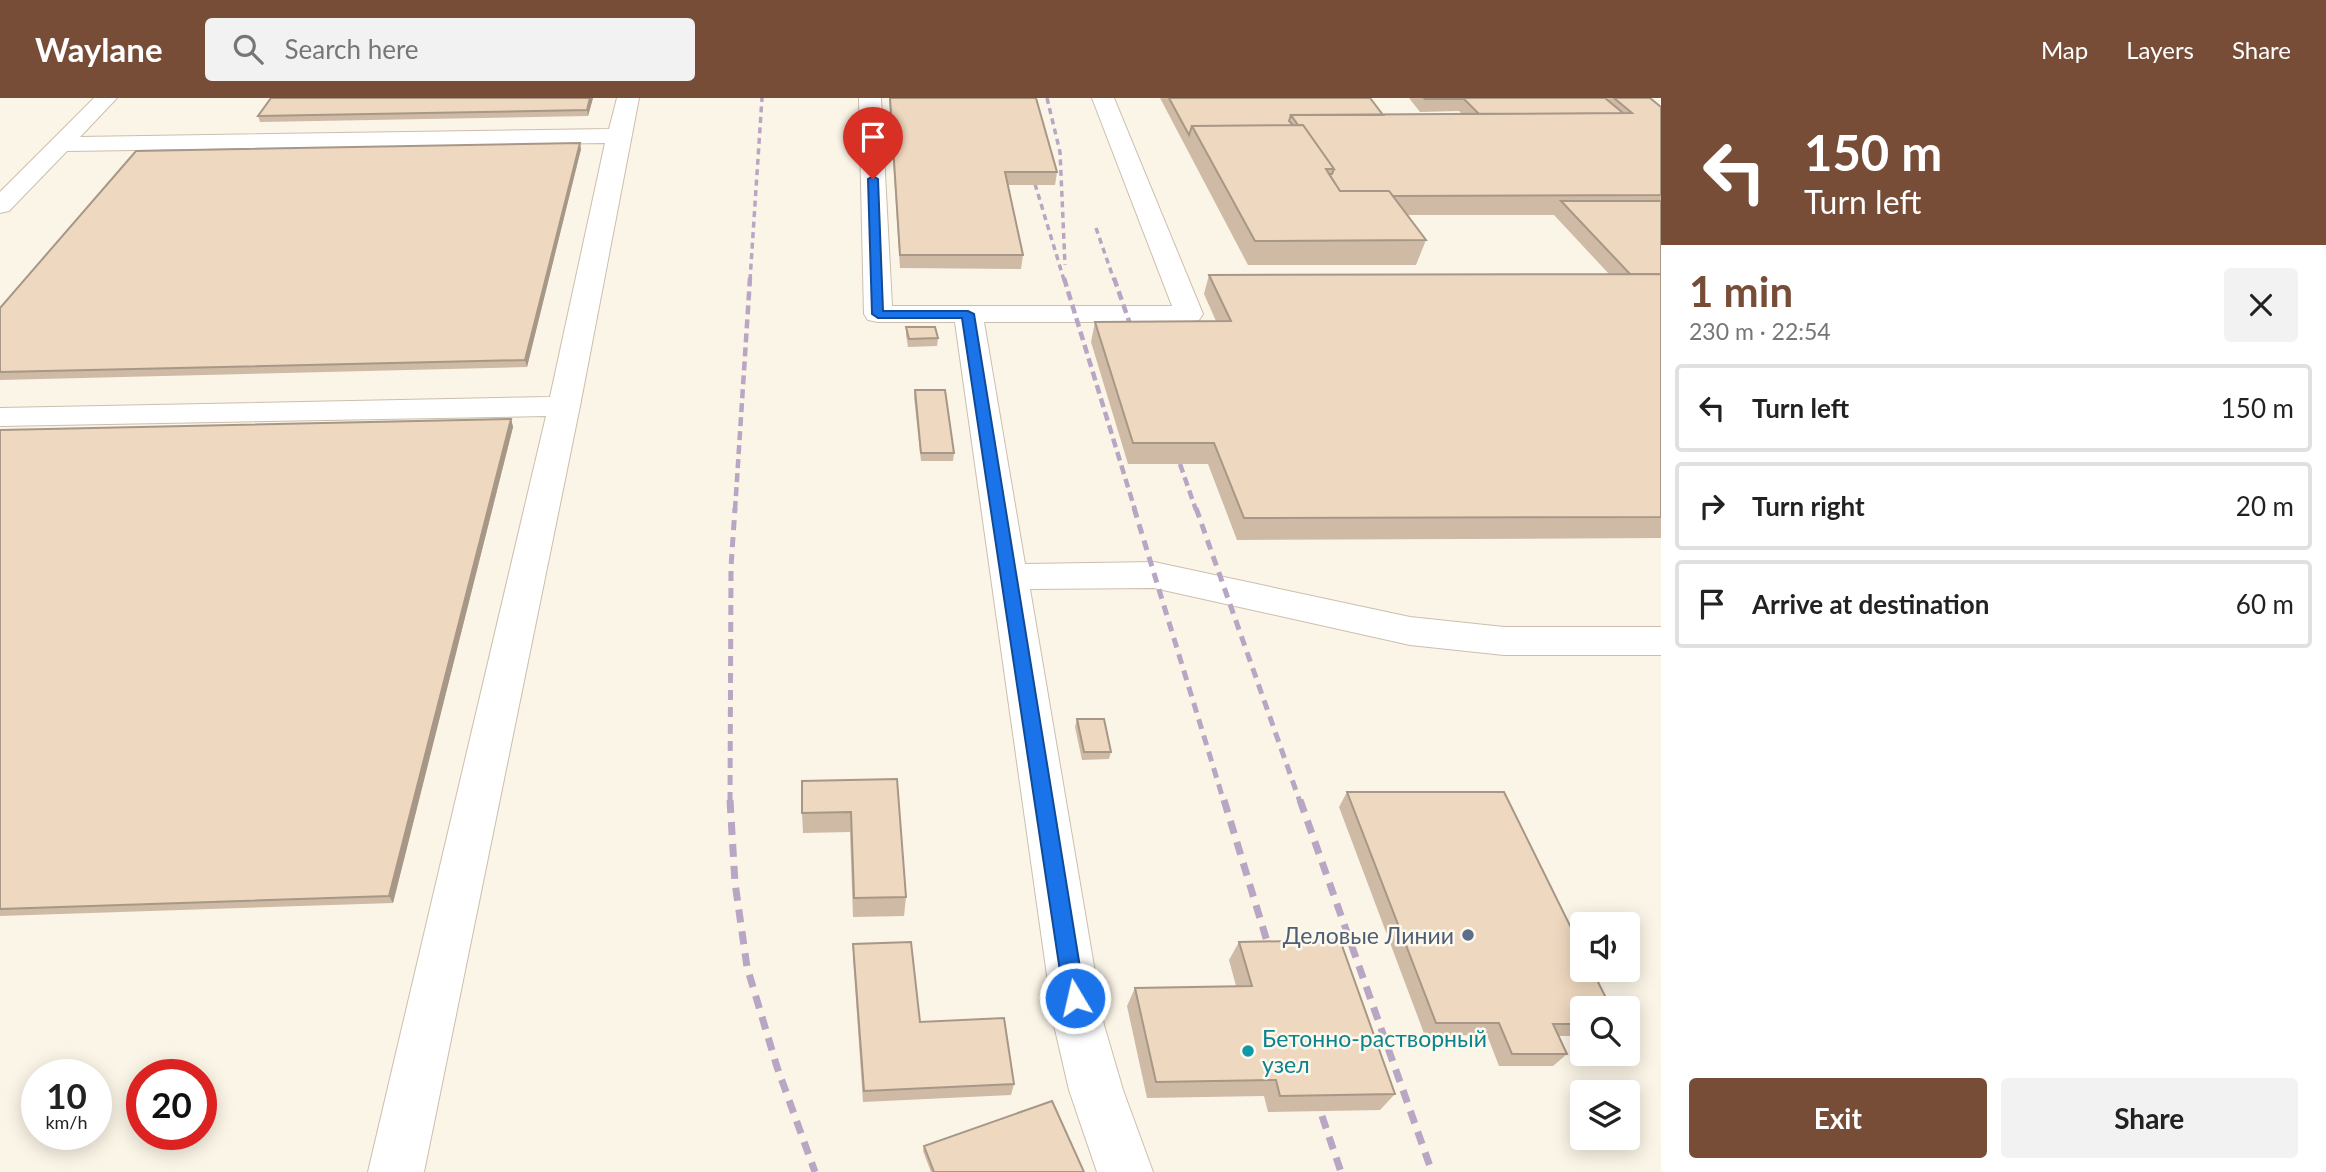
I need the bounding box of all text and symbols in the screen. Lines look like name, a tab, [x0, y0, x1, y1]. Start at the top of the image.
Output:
search box	[205, 18, 695, 81]
text: Waylane	[35, 29, 163, 69]
icon: search	[229, 30, 267, 68]
text: Search here	[285, 33, 419, 65]
text: Map	[2041, 35, 2088, 64]
text: Layers	[2126, 35, 2194, 64]
text: Share	[2232, 35, 2291, 64]
pin	[843, 107, 903, 179]
icon: arrive	[854, 118, 892, 156]
text: 150 m	[1804, 123, 1942, 181]
icon: left	[1689, 126, 1780, 217]
text: Turn left	[1804, 182, 1921, 221]
text: 1 min	[1689, 266, 1793, 316]
button: close	[2224, 268, 2298, 342]
text: 230 m · 22:54	[1689, 317, 1831, 345]
icon: left	[1693, 389, 1731, 427]
text: Turn left	[1752, 392, 1849, 424]
text: 150 m	[2221, 392, 2294, 424]
icon: right	[1693, 487, 1731, 525]
text: Turn right	[1752, 490, 1865, 522]
text: 20 m	[2236, 490, 2294, 522]
icon: arrive	[1693, 585, 1731, 623]
text: Arrive at destination	[1752, 588, 1989, 620]
text: 60 m	[2236, 588, 2294, 620]
map controls	[1570, 912, 1640, 1150]
button: sound	[1570, 912, 1640, 982]
place label: Деловые Линии	[1283, 921, 1454, 949]
marker: Деловые Линии	[1460, 927, 1476, 943]
position arrow	[1038, 961, 1112, 1035]
button: search	[1570, 996, 1640, 1066]
place label: Бетонно-растворный узел	[1262, 1024, 1487, 1078]
marker: Бетонно-растворный узел	[1240, 1043, 1256, 1059]
speed limit sign: 20	[126, 1059, 217, 1150]
text: 10	[46, 1074, 87, 1116]
button: Exit	[1689, 1078, 1987, 1158]
button: Share	[2001, 1078, 2298, 1158]
button: layers	[1570, 1080, 1640, 1150]
text: km/h	[45, 1111, 88, 1133]

